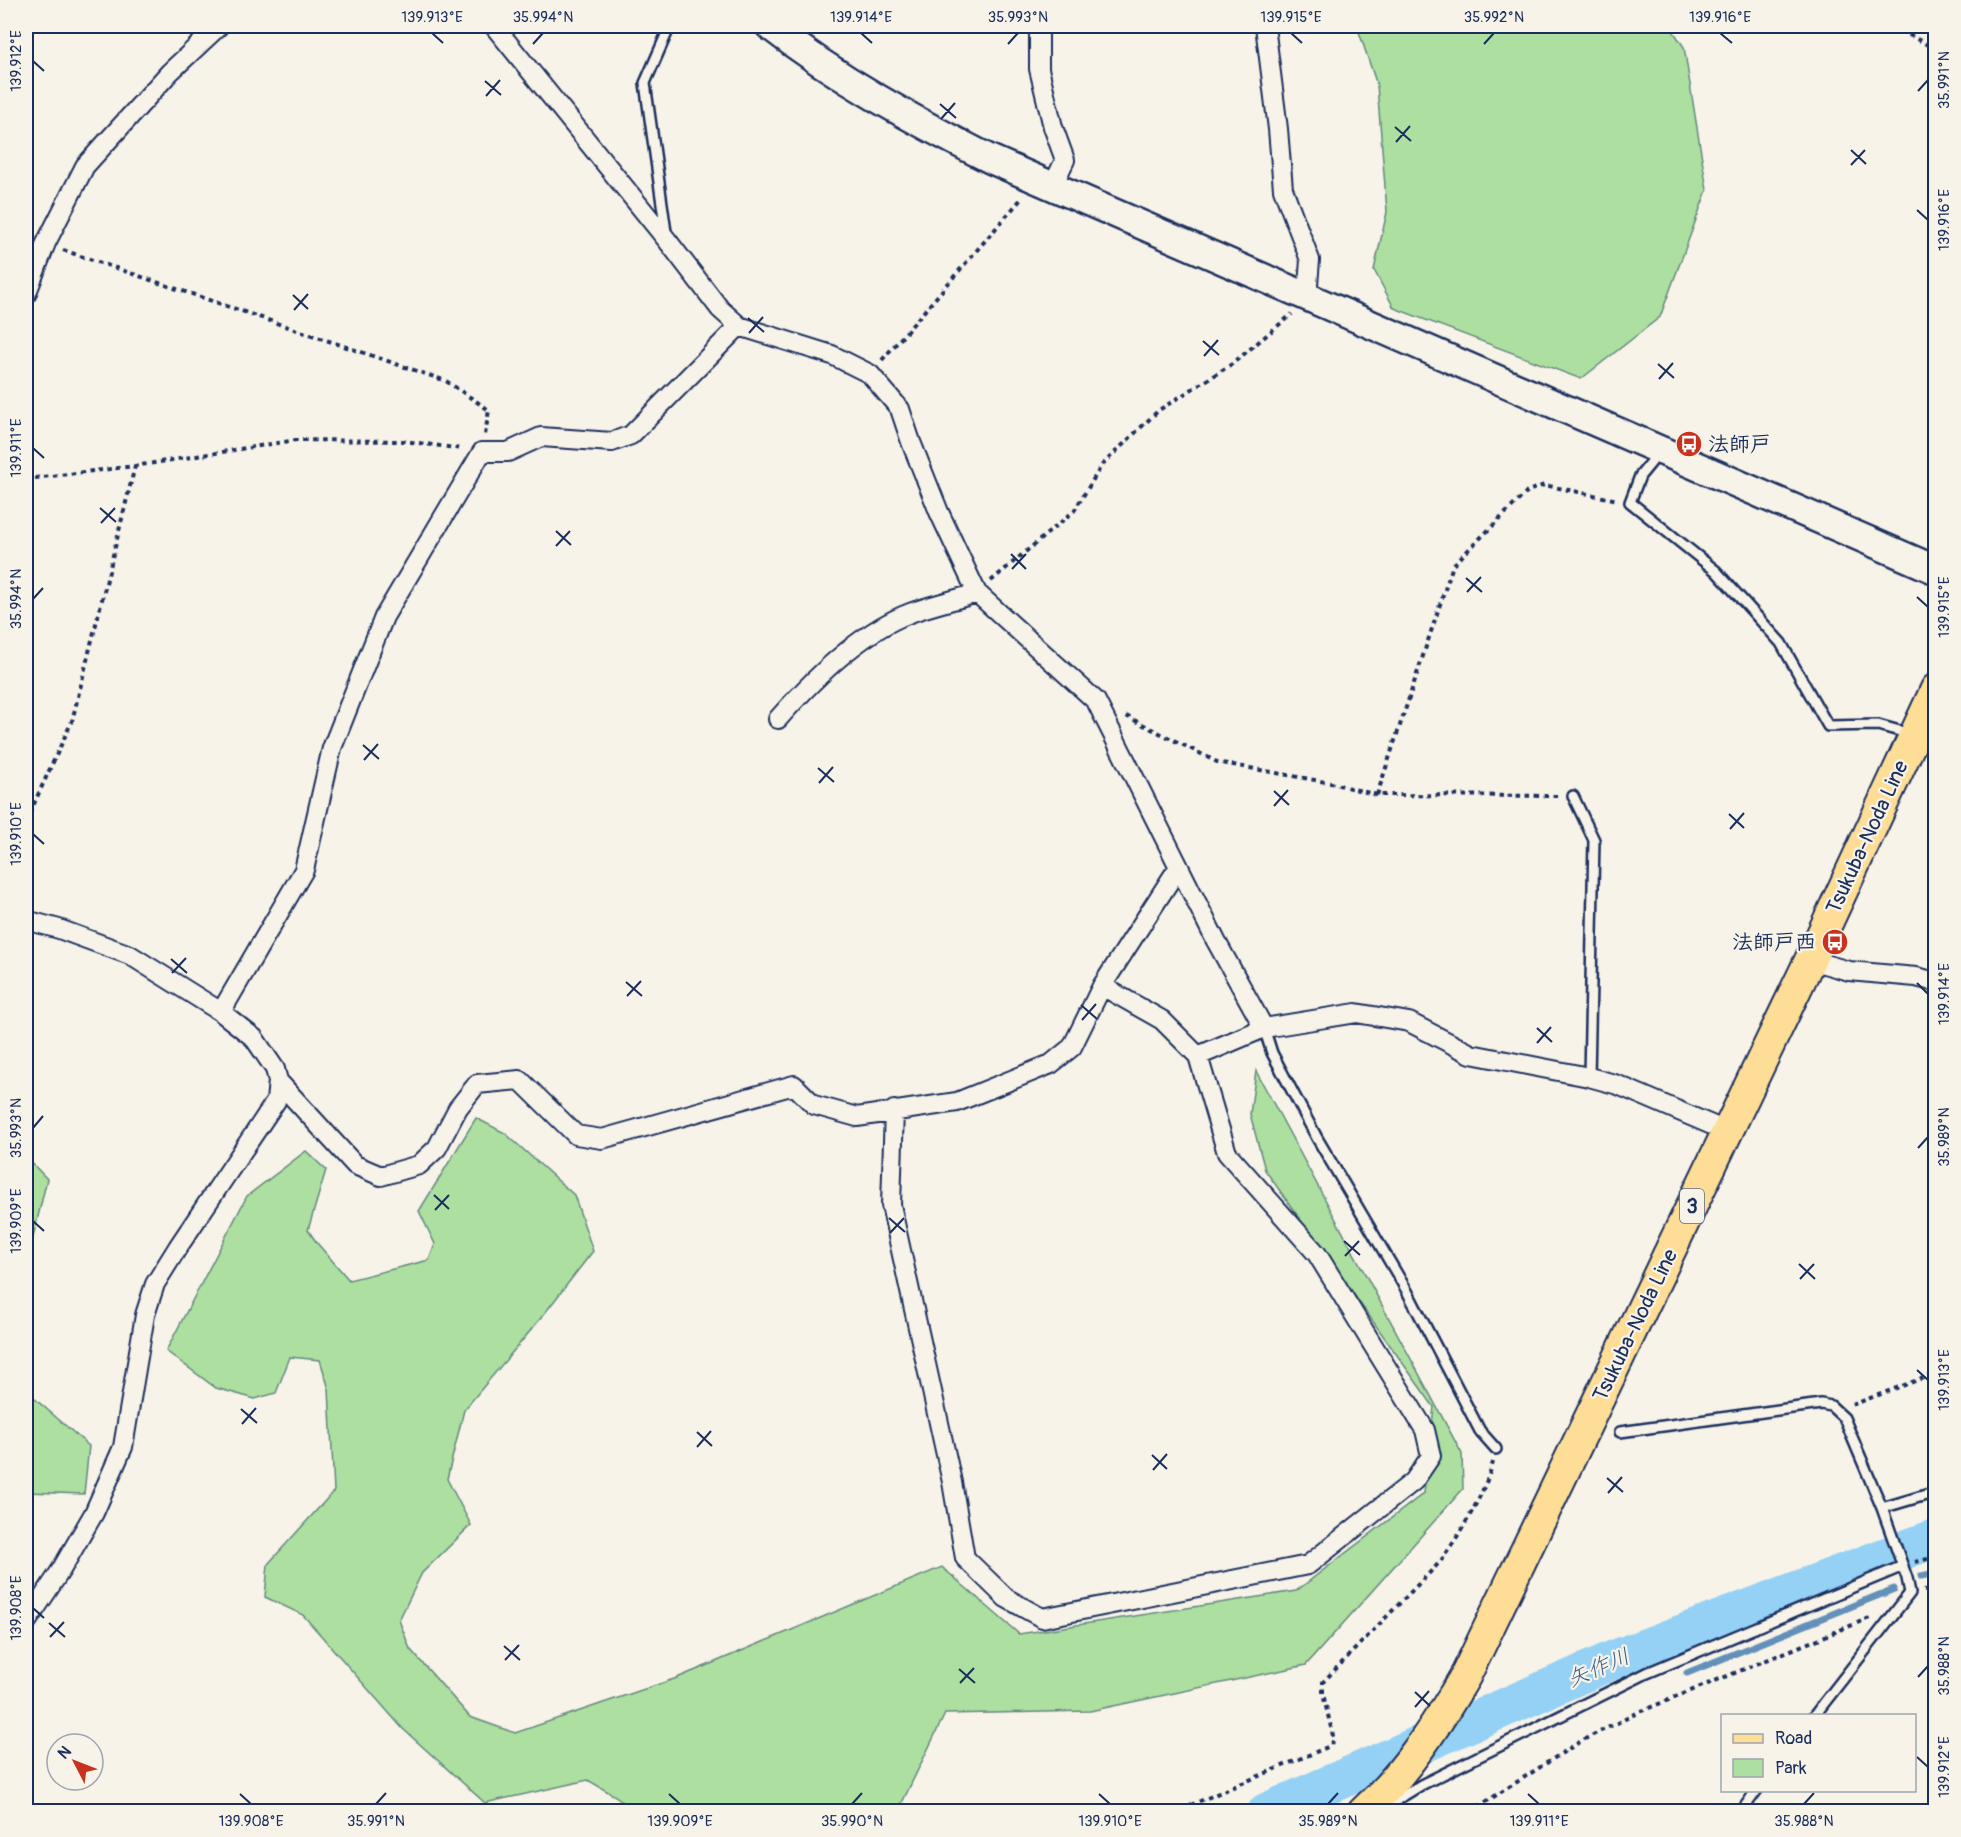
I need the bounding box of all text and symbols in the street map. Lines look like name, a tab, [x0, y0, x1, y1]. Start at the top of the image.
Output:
text: 139.913°E	[401, 8, 463, 27]
text: 35.994°N	[513, 8, 573, 27]
text: 139.914°E	[830, 8, 892, 27]
text: 35.993°N	[988, 8, 1048, 27]
text: 139.915°E	[1260, 8, 1322, 27]
text: 35.992°N	[1464, 8, 1524, 27]
text: 139.916°E	[1689, 8, 1751, 27]
text: 139.912°E	[7, 30, 26, 92]
text: 35.991°N	[1935, 51, 1954, 109]
text: 139.916°E	[1935, 189, 1954, 251]
text: 139.911°E	[7, 418, 26, 478]
bus stop icon: 法師戸	[1674, 429, 1704, 459]
place label: 法師戸	[1708, 431, 1771, 458]
text: 35.994°N	[7, 569, 26, 629]
text: 139.915°E	[1935, 576, 1954, 638]
street label: Tsukuba-Noda Line	[1820, 756, 1915, 918]
text: 139.910°E	[7, 802, 26, 866]
bus stop icon: 法師戸西	[1820, 927, 1850, 957]
place label: 法師戸西	[1732, 929, 1816, 956]
text: 139.914°E	[1935, 963, 1954, 1025]
text: 35.993°N	[7, 1098, 26, 1158]
text: 35.989°N	[1935, 1107, 1954, 1167]
text: 139.909°E	[7, 1188, 26, 1254]
road number: 3	[1680, 1189, 1704, 1223]
street label: Tsukuba-Noda Line	[1587, 1244, 1684, 1406]
text: 139.913°E	[1935, 1349, 1954, 1411]
text: 139.908°E	[7, 1575, 26, 1641]
text: 35.988°N	[1935, 1636, 1954, 1696]
water label: 矢作川	[1563, 1642, 1634, 1694]
legend	[1721, 1714, 1916, 1792]
text: Road	[1775, 1727, 1812, 1750]
north arrow	[45, 1732, 105, 1792]
text: 139.912°E	[1935, 1736, 1954, 1798]
text: N	[54, 1742, 76, 1763]
text: Park	[1775, 1757, 1807, 1780]
text: 139.908°E	[218, 1812, 284, 1831]
text: 35.991°N	[347, 1812, 405, 1831]
text: 139.909°E	[647, 1812, 713, 1831]
text: 35.990°N	[821, 1812, 883, 1831]
text: 139.910°E	[1078, 1812, 1142, 1831]
text: 35.989°N	[1298, 1812, 1358, 1831]
text: 139.911°E	[1509, 1812, 1569, 1831]
text: 35.988°N	[1774, 1812, 1834, 1831]

